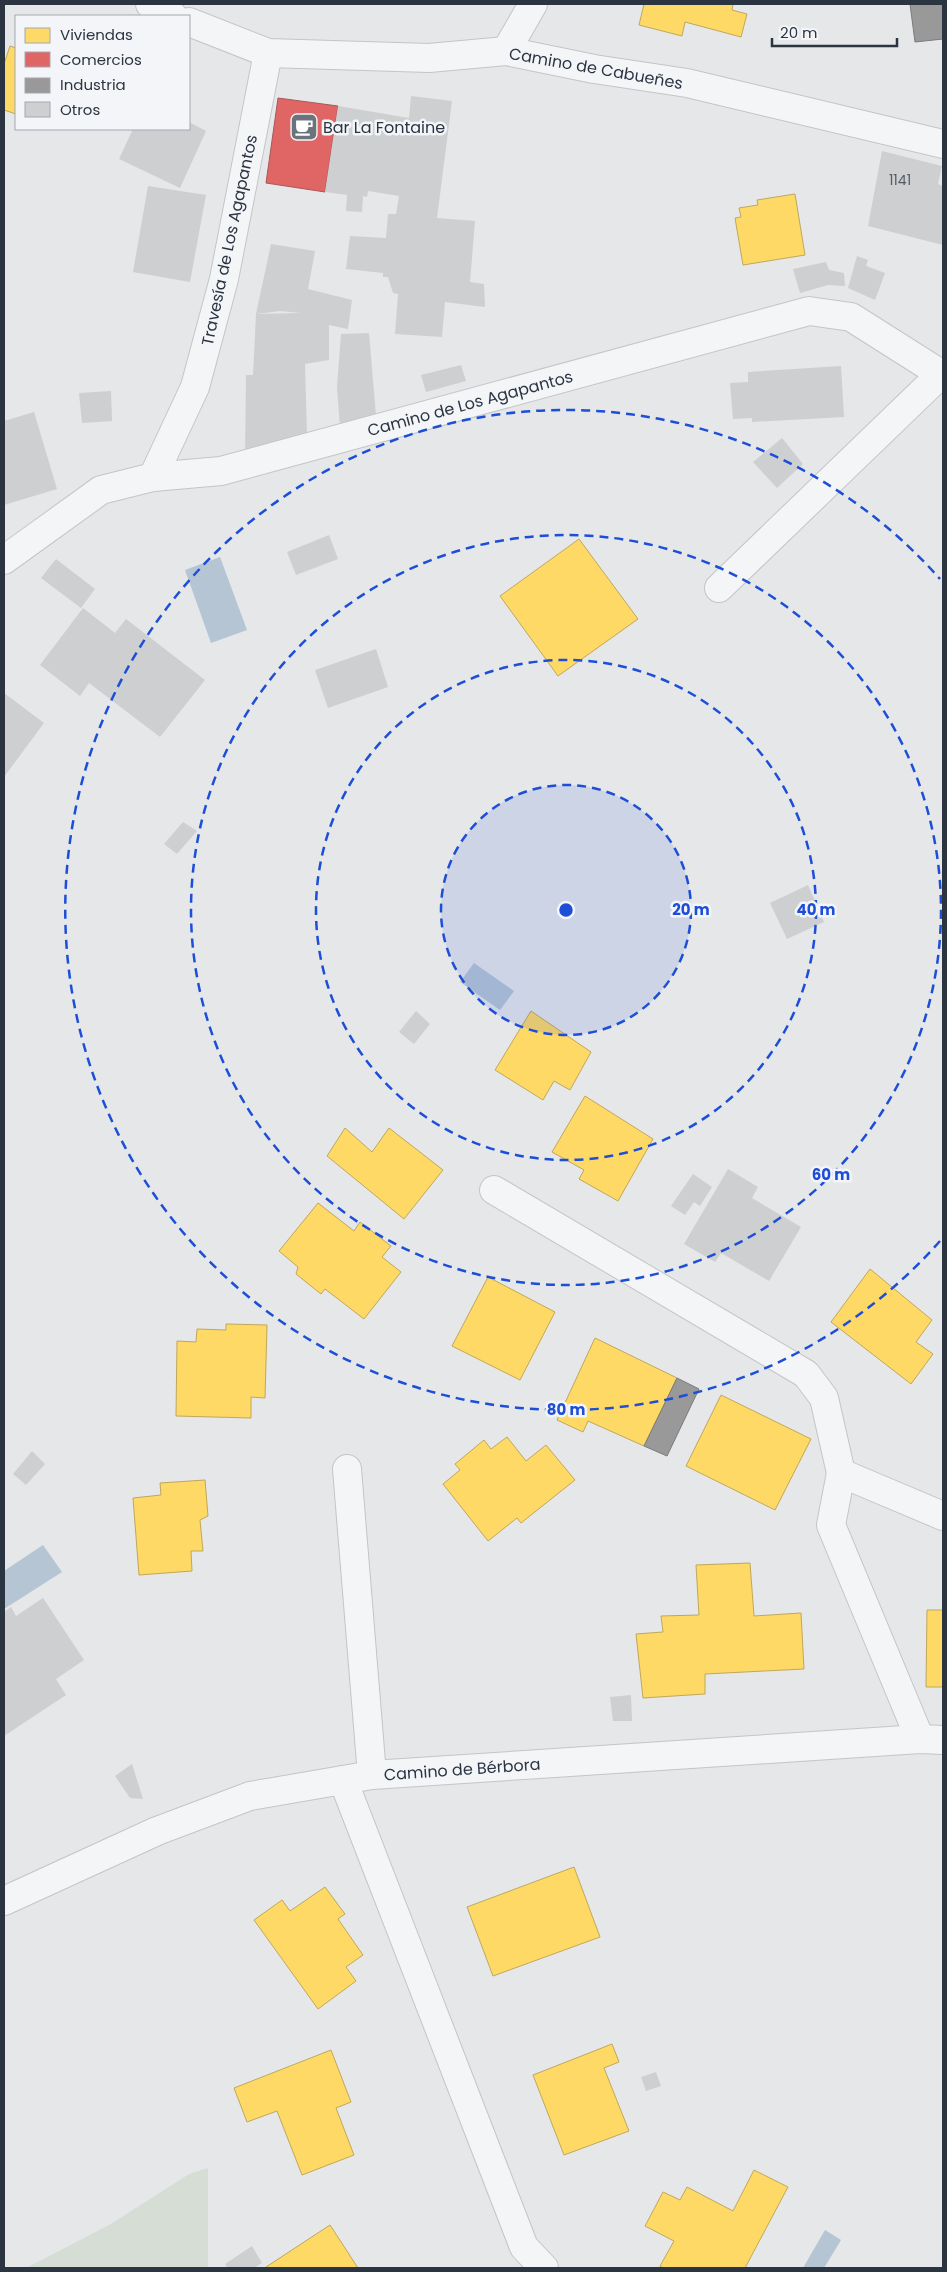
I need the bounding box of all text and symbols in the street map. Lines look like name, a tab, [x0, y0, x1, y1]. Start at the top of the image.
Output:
legend	[15, 15, 190, 130]
scale bar	[772, 15, 897, 47]
text: 20 m	[780, 22, 818, 43]
text: Viviendas	[60, 24, 133, 45]
street label: Camino de Cabueñes	[507, 42, 685, 95]
text: Comercios	[60, 49, 142, 70]
text: Industria	[60, 74, 126, 95]
text: Otros	[60, 99, 100, 120]
cafe icon: Bar La Fontaine	[289, 112, 319, 142]
place label: Bar La Fontaine	[323, 116, 445, 139]
street label: Travesía de Los Agapantos	[196, 132, 263, 348]
house number: 1141	[889, 170, 911, 190]
street label: Camino de Los Agapantos	[365, 365, 575, 442]
text: 20 m	[672, 899, 710, 920]
text: 40 m	[796, 899, 836, 920]
centre of rings	[557, 901, 575, 919]
text: 60 m	[812, 1164, 850, 1185]
text: 80 m	[547, 1399, 585, 1420]
street label: Camino de Bérbora	[383, 1753, 541, 1786]

